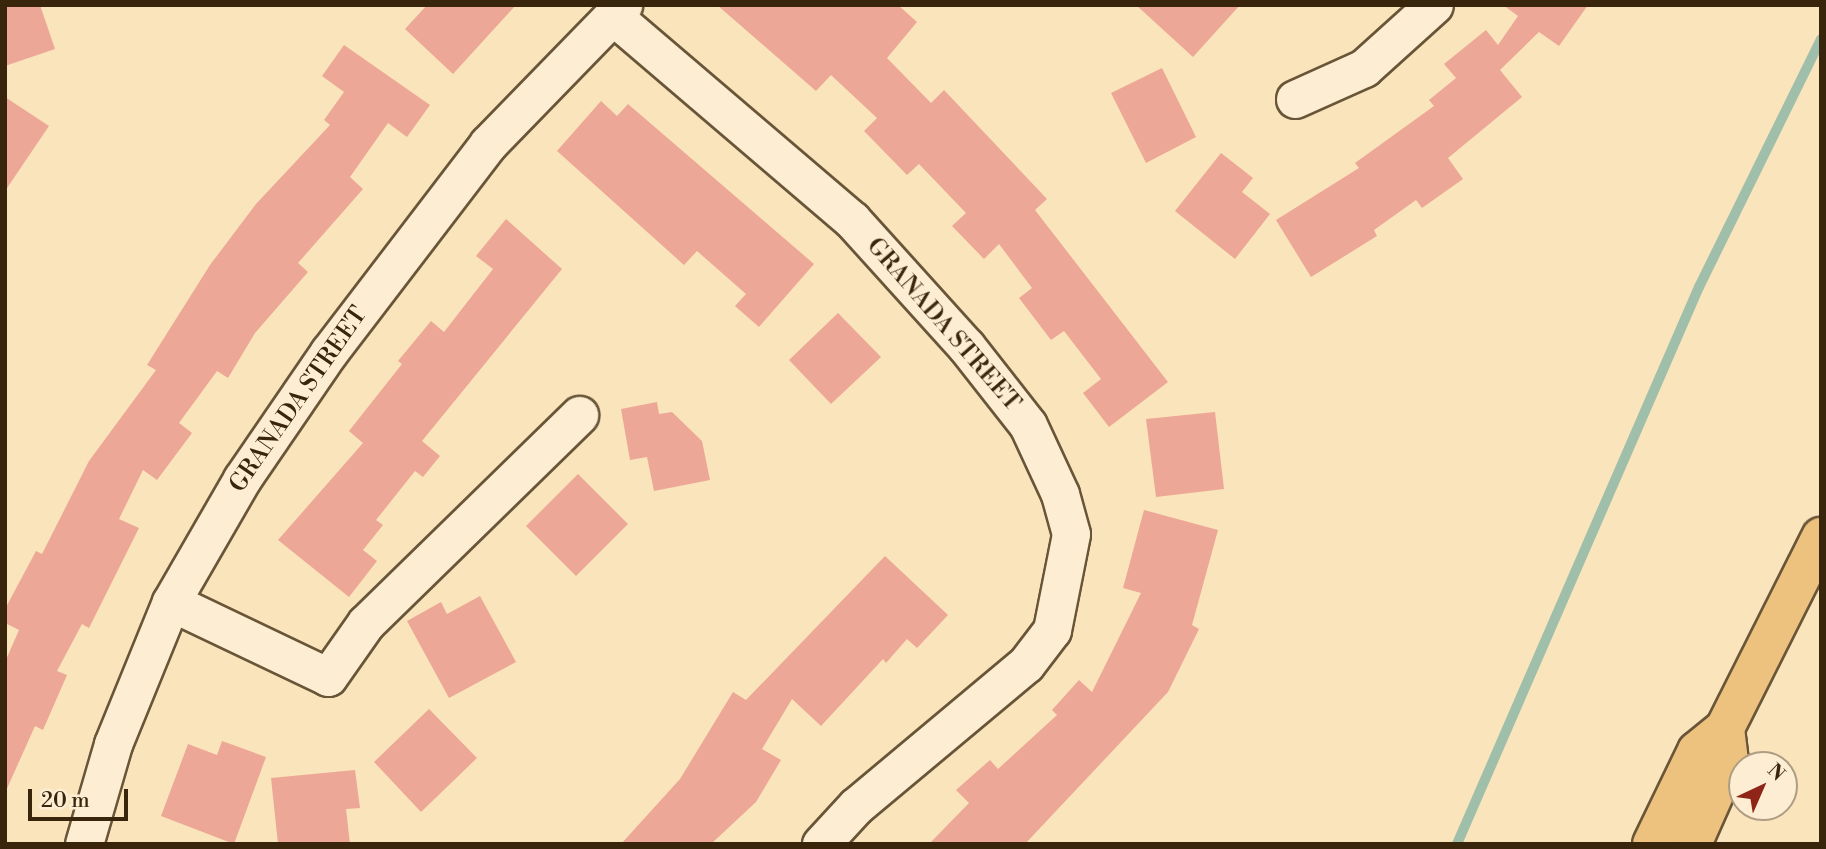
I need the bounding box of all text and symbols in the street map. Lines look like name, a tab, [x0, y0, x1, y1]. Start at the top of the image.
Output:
street label: GRANADA STREET	[860, 232, 1026, 418]
street label: GRANADA STREET	[224, 302, 374, 498]
north arrow	[1728, 751, 1798, 821]
text: N	[1762, 758, 1790, 786]
scale bar	[32, 776, 131, 820]
text: 20 m	[41, 788, 90, 814]

